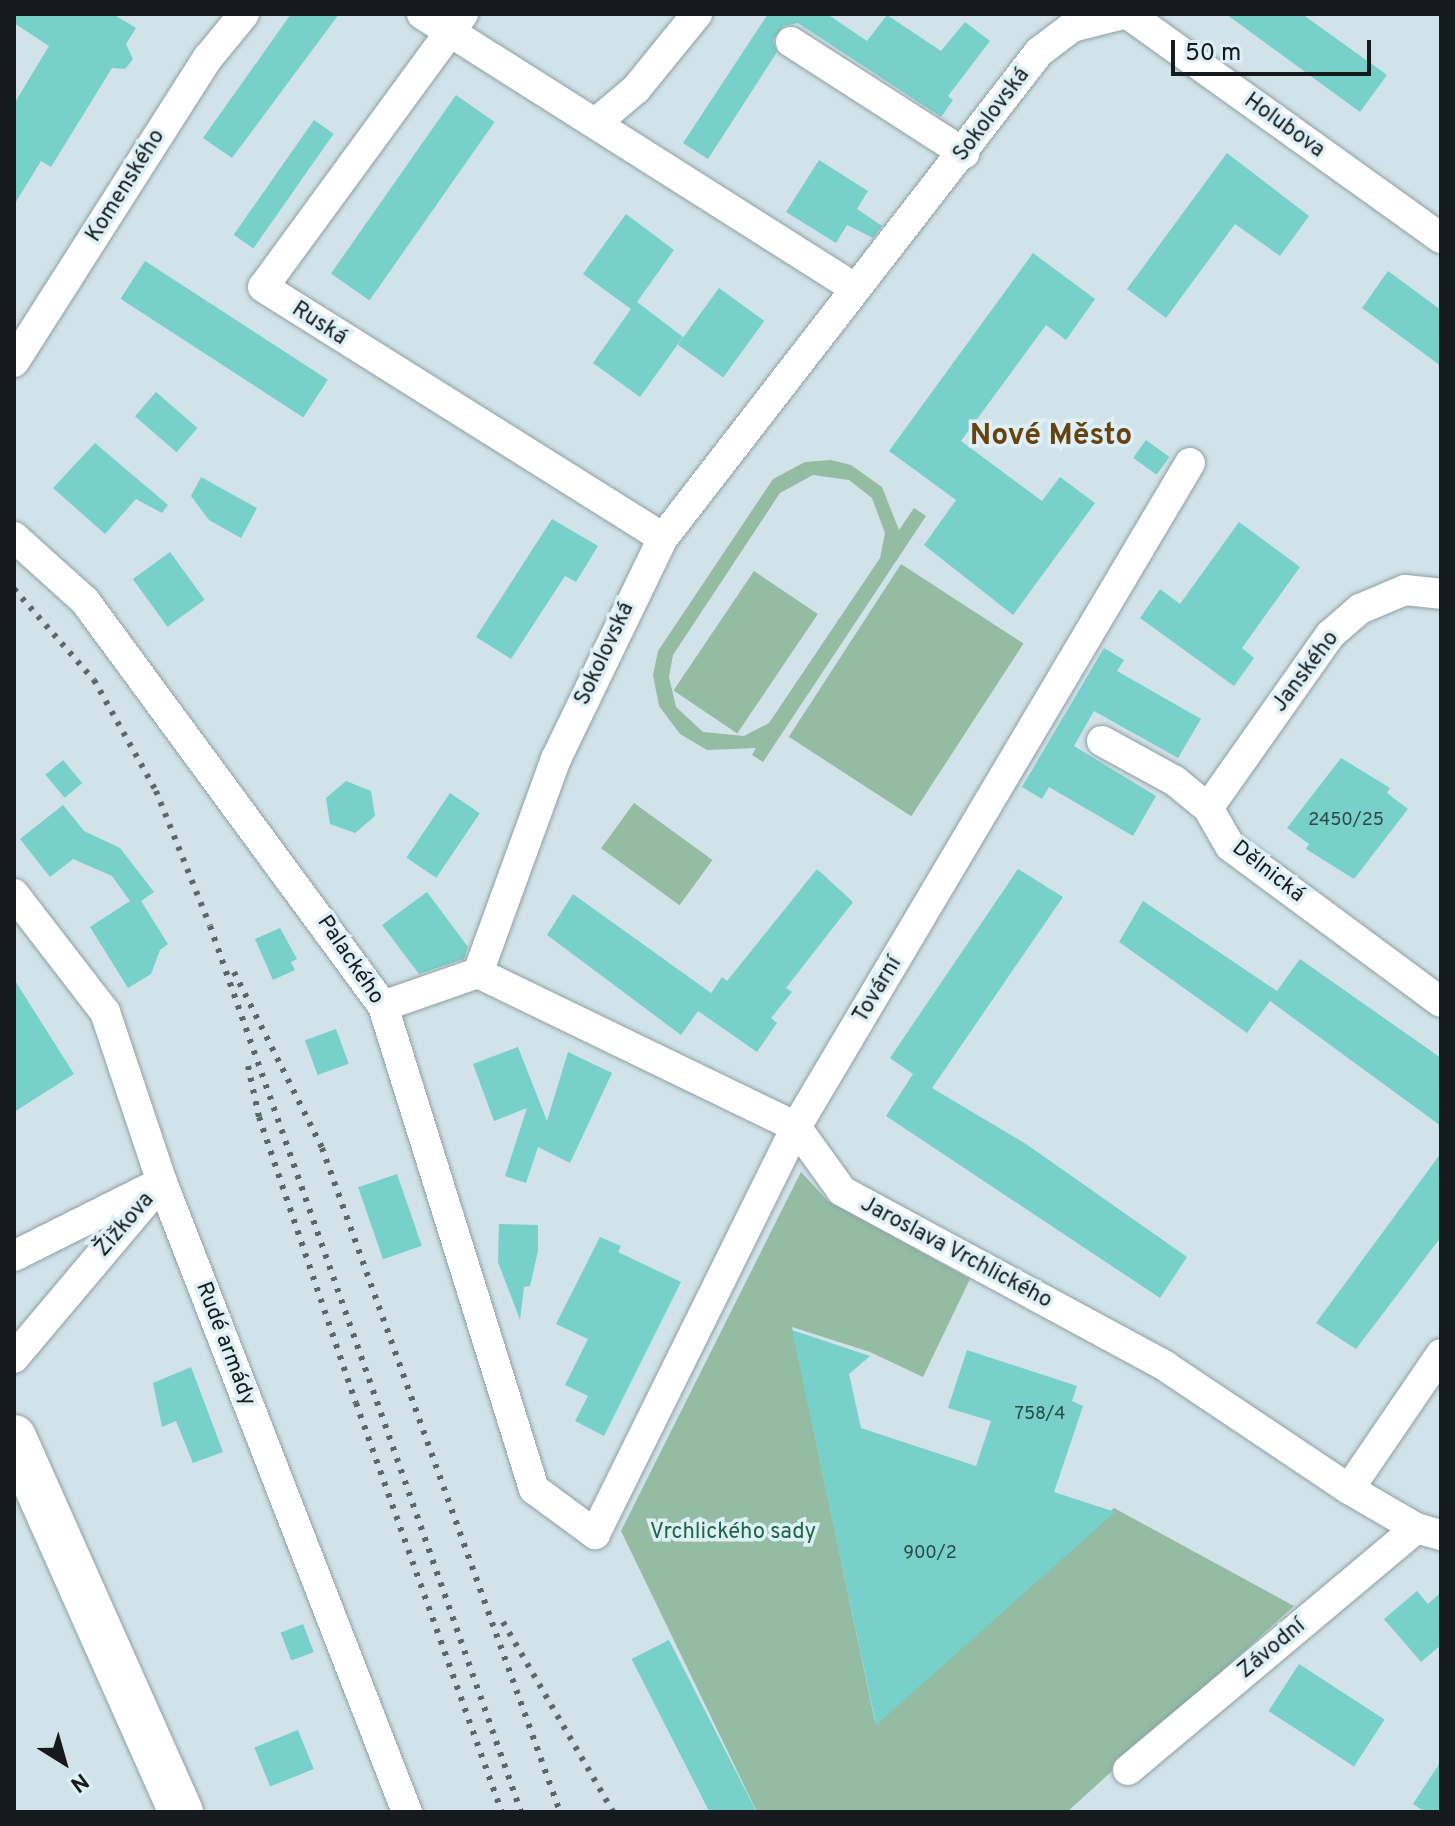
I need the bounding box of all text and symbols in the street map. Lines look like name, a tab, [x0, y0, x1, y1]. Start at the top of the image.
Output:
scale bar	[1175, 24, 1375, 74]
text: 50 m	[1185, 39, 1241, 69]
street label: Sokolovská	[948, 63, 1036, 167]
street label: Holubova	[1239, 88, 1329, 164]
street label: Komenského	[81, 125, 171, 247]
street label: Ruská	[287, 297, 351, 351]
district label: Nové Město	[970, 419, 1132, 455]
street label: Sokolovská	[570, 598, 640, 710]
street label: Janského	[1267, 626, 1345, 718]
house number: 2450/25	[1308, 810, 1384, 832]
street label: Dělnická	[1226, 835, 1310, 909]
street label: Palackého	[311, 911, 389, 1009]
street label: Tovární	[848, 952, 908, 1028]
street label: Žižkova	[90, 1187, 160, 1263]
street label: Jaroslava Vrchlického	[855, 1191, 1057, 1315]
street label: Rudé armády	[189, 1278, 261, 1410]
house number: 758/4	[1014, 1404, 1066, 1426]
park label: Vrchlického sady	[650, 1520, 816, 1546]
house number: 900/2	[903, 1543, 957, 1565]
street label: Závodní	[1233, 1613, 1311, 1685]
north arrow	[24, 1722, 104, 1802]
text: N	[64, 1766, 93, 1797]

